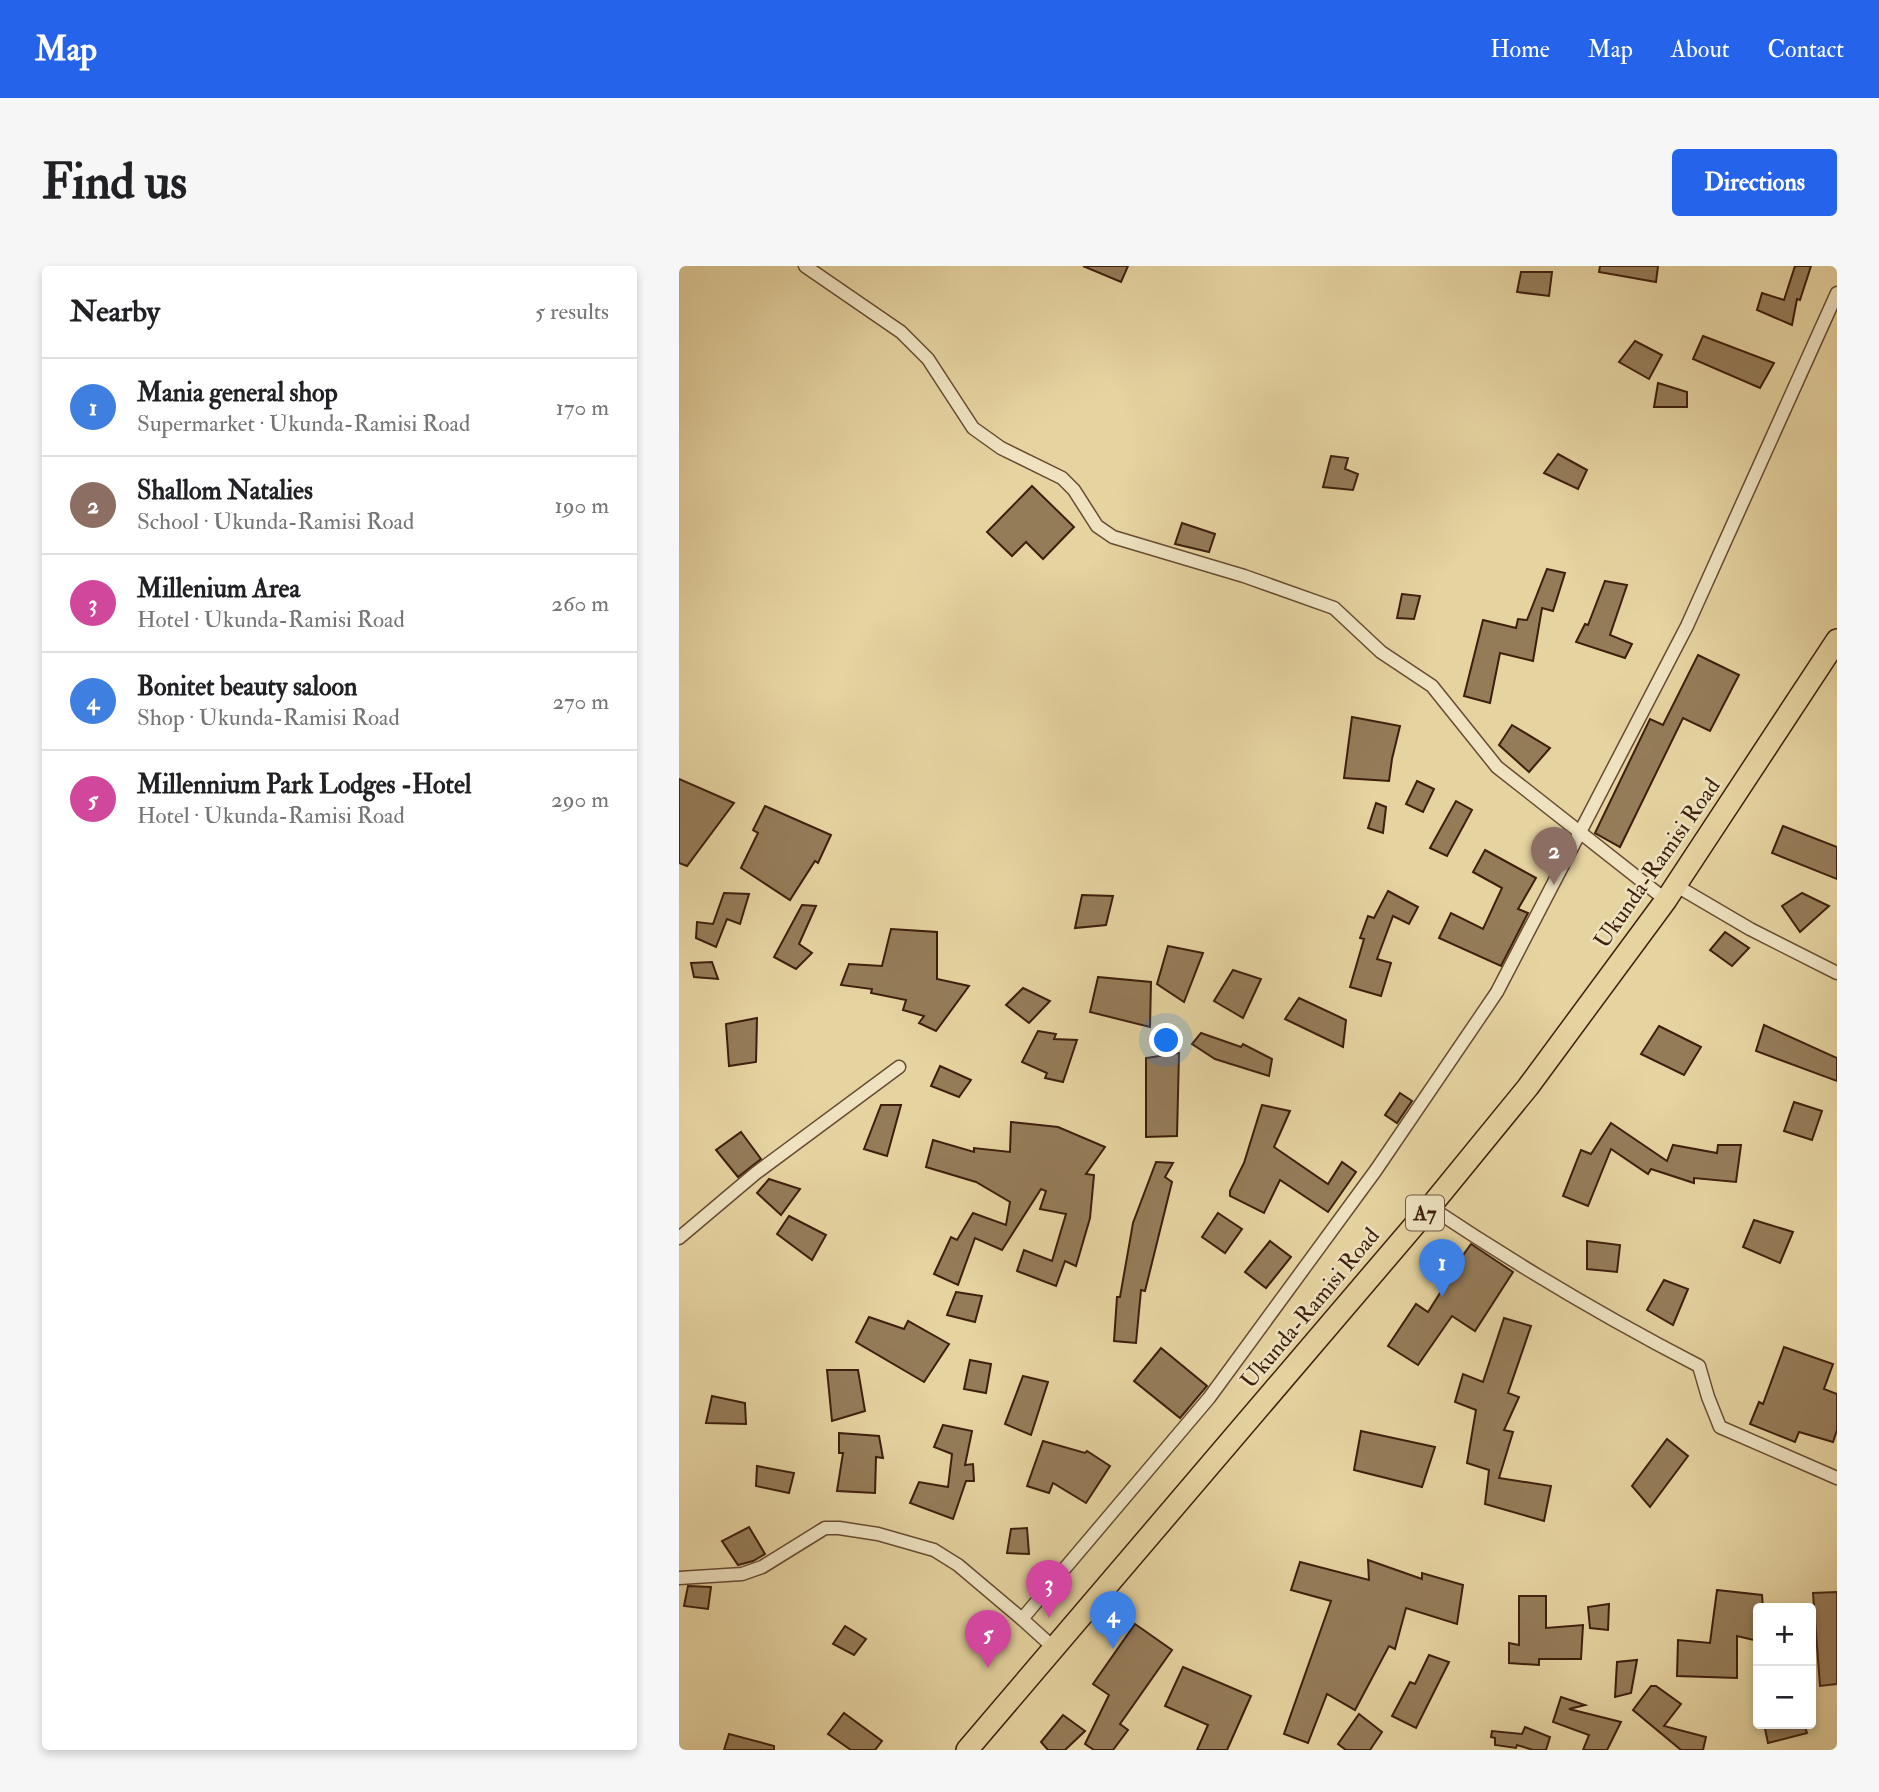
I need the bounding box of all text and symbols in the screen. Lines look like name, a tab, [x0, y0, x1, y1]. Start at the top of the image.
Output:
text: Map	[35, 29, 97, 70]
text: Home	[1490, 34, 1550, 65]
text: Map	[1588, 34, 1633, 65]
text: About	[1671, 34, 1730, 65]
text: Contact	[1768, 34, 1844, 65]
button: Directions	[1672, 149, 1837, 216]
text: Find us	[42, 152, 187, 213]
text: Nearby	[70, 293, 160, 330]
text: 5 results	[535, 297, 609, 326]
text: Mania general shop	[137, 377, 338, 409]
text: 1	[89, 393, 97, 422]
text: 170 m	[556, 393, 609, 422]
text: Supermarket · Ukunda-Ramisi Road	[137, 409, 470, 438]
text: Shallom Natalies	[137, 475, 313, 507]
text: 2	[87, 491, 99, 520]
text: 190 m	[555, 491, 609, 520]
text: School · Ukunda-Ramisi Road	[137, 507, 414, 536]
text: Millenium Area	[137, 573, 300, 605]
text: 3	[89, 589, 97, 618]
text: 260 m	[551, 589, 609, 618]
text: Hotel · Ukunda-Ramisi Road	[137, 605, 405, 634]
text: Bonitet beauty saloon	[137, 671, 358, 703]
text: 4	[87, 687, 99, 716]
text: 270 m	[552, 687, 609, 716]
text: Shop · Ukunda-Ramisi Road	[137, 703, 400, 732]
text: Millennium Park Lodges -Hotel	[137, 769, 471, 801]
street label: Ukunda-Ramisi Road	[1587, 772, 1727, 954]
text: 5	[88, 785, 98, 814]
text: 290 m	[551, 785, 609, 814]
text: Hotel · Ukunda-Ramisi Road	[137, 801, 405, 830]
pin: 2	[1531, 827, 1577, 885]
your location	[1149, 1023, 1183, 1057]
road number: A7	[1406, 1196, 1444, 1230]
street label: Ukunda-Ramisi Road	[1234, 1222, 1386, 1394]
pin: 1	[1419, 1239, 1465, 1297]
pin: 3	[1026, 1560, 1072, 1618]
pin: 4	[1090, 1591, 1136, 1649]
map controls	[1753, 1603, 1816, 1729]
button: +	[1753, 1603, 1816, 1666]
pin: 5	[965, 1610, 1011, 1668]
button: −	[1753, 1666, 1816, 1729]

